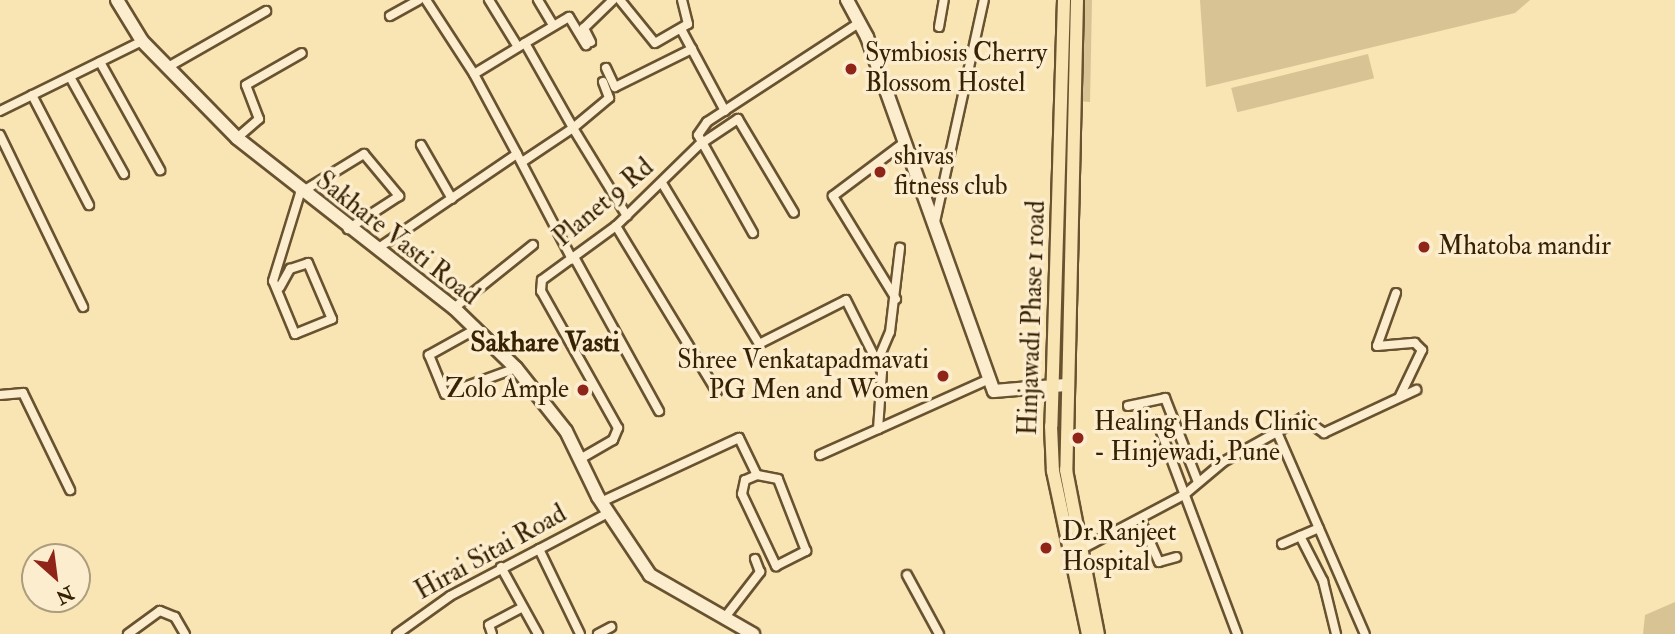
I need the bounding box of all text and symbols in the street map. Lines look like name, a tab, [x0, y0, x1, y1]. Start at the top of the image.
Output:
place label: Symbiosis Cherry Blossom Hostel	[865, 38, 1047, 100]
marker: Symbiosis Cherry Blossom Hostel	[843, 61, 859, 77]
place label: shivas fitness club	[894, 141, 1007, 202]
street label: Planet 9 Rd	[548, 152, 660, 254]
marker: shivas fitness club	[872, 164, 888, 180]
street label: Sakhare Vasti Road	[309, 166, 485, 312]
street label: Hinjawadi Phase 1 road	[1013, 200, 1053, 436]
place label: Mhatoba mandir	[1438, 231, 1611, 263]
marker: Mhatoba mandir	[1416, 239, 1432, 255]
district label: Sakhare Vasti	[470, 326, 620, 360]
place label: Shree Venkatapadmavati PG Men and Women	[677, 345, 929, 406]
marker: Shree Venkatapadmavati PG Men and Women	[935, 368, 951, 384]
place label: Zolo Ample	[446, 374, 569, 406]
marker: Zolo Ample	[575, 382, 591, 398]
place label: Healing Hands Clinic - Hinjewadi, Pune	[1094, 407, 1318, 468]
marker: Healing Hands Clinic - Hinjewadi, Pune	[1068, 428, 1088, 448]
street label: Hirai Sitai Road	[410, 499, 572, 607]
place label: Dr.Ranjeet Hospital	[1062, 517, 1176, 578]
marker: Dr.Ranjeet Hospital	[1036, 538, 1056, 558]
north arrow	[21, 543, 91, 613]
text: N	[52, 580, 78, 609]

